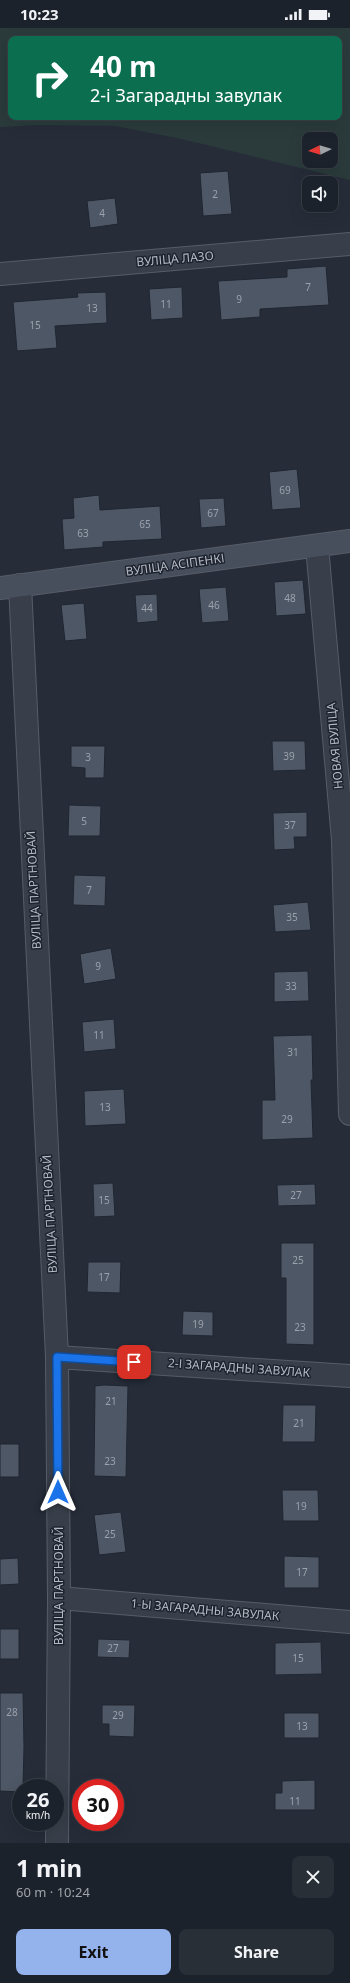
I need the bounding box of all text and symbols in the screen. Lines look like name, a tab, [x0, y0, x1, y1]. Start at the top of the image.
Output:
text: 10:23	[20, 4, 59, 24]
text: 40 m	[90, 47, 157, 85]
icon: right	[24, 52, 76, 104]
text: 2-і Загарадны завулак	[90, 83, 282, 107]
north arrow	[302, 132, 338, 168]
map controls	[302, 132, 338, 212]
button: sound	[302, 176, 338, 212]
house number: 2	[212, 187, 218, 201]
house number: 4	[99, 206, 105, 220]
street label: ВУЛІЦА ЛАЗО	[136, 247, 214, 270]
house number: 7	[305, 280, 311, 294]
house number: 9	[236, 292, 242, 306]
house number: 11	[160, 297, 172, 311]
house number: 13	[86, 301, 98, 315]
house number: 15	[29, 318, 41, 332]
house number: 69	[279, 483, 291, 497]
house number: 67	[207, 506, 219, 520]
house number: 65	[139, 517, 151, 531]
house number: 63	[77, 526, 89, 540]
street label: ВУЛІЦА АСІПЕНКІ	[125, 549, 225, 580]
house number: 48	[284, 591, 296, 605]
house number: 46	[208, 598, 220, 612]
house number: 44	[141, 601, 153, 615]
street label: НОВАЯ ВУЛІЦА	[322, 702, 347, 790]
house number: 39	[283, 749, 295, 763]
house number: 3	[85, 750, 91, 764]
house number: 5	[81, 814, 87, 828]
house number: 37	[284, 818, 296, 832]
street label: ВУЛІЦА ПАРТНОВАЙ	[22, 830, 45, 950]
house number: 7	[86, 883, 92, 897]
house number: 35	[286, 910, 298, 924]
house number: 9	[95, 959, 101, 973]
house number: 33	[285, 979, 297, 993]
house number: 11	[93, 1028, 105, 1042]
house number: 31	[287, 1045, 299, 1059]
house number: 13	[99, 1100, 111, 1114]
house number: 29	[281, 1112, 293, 1126]
street label: ВУЛІЦА ПАРТНОВАЙ	[38, 1154, 61, 1274]
house number: 27	[290, 1188, 302, 1202]
house number: 15	[98, 1193, 110, 1207]
house number: 25	[292, 1253, 304, 1267]
house number: 17	[98, 1270, 110, 1284]
house number: 19	[192, 1317, 204, 1331]
house number: 23	[294, 1320, 306, 1334]
pin	[117, 1345, 151, 1379]
icon: arrive	[123, 1351, 145, 1373]
street label: 2-І ЗАГАРАДНЫ ЗАВУЛАК	[167, 1354, 311, 1381]
house number: 21	[105, 1394, 117, 1408]
house number: 21	[293, 1416, 305, 1430]
house number: 23	[104, 1454, 116, 1468]
position arrow	[37, 1471, 79, 1513]
house number: 19	[295, 1499, 307, 1513]
street label: ВУЛІЦА ПАРТНОВАЙ	[50, 1527, 67, 1645]
house number: 25	[104, 1527, 116, 1541]
house number: 17	[296, 1565, 308, 1579]
street label: 1-Ы ЗАГАРАДНЫ ЗАВУЛАК	[130, 1595, 281, 1625]
house number: 27	[107, 1641, 119, 1655]
house number: 15	[292, 1651, 304, 1665]
house number: 28	[6, 1705, 18, 1719]
house number: 29	[112, 1708, 124, 1722]
house number: 13	[296, 1719, 308, 1733]
speed limit sign: 30	[72, 1779, 124, 1831]
text: 26	[27, 1786, 49, 1813]
house number: 11	[289, 1794, 301, 1808]
text: km/h	[26, 1808, 50, 1822]
text: 1 min	[16, 1851, 82, 1884]
button: close	[292, 1856, 334, 1898]
text: 60 m · 10:24	[16, 1883, 90, 1901]
button: Exit	[16, 1929, 171, 1975]
button: Share	[179, 1929, 334, 1975]

